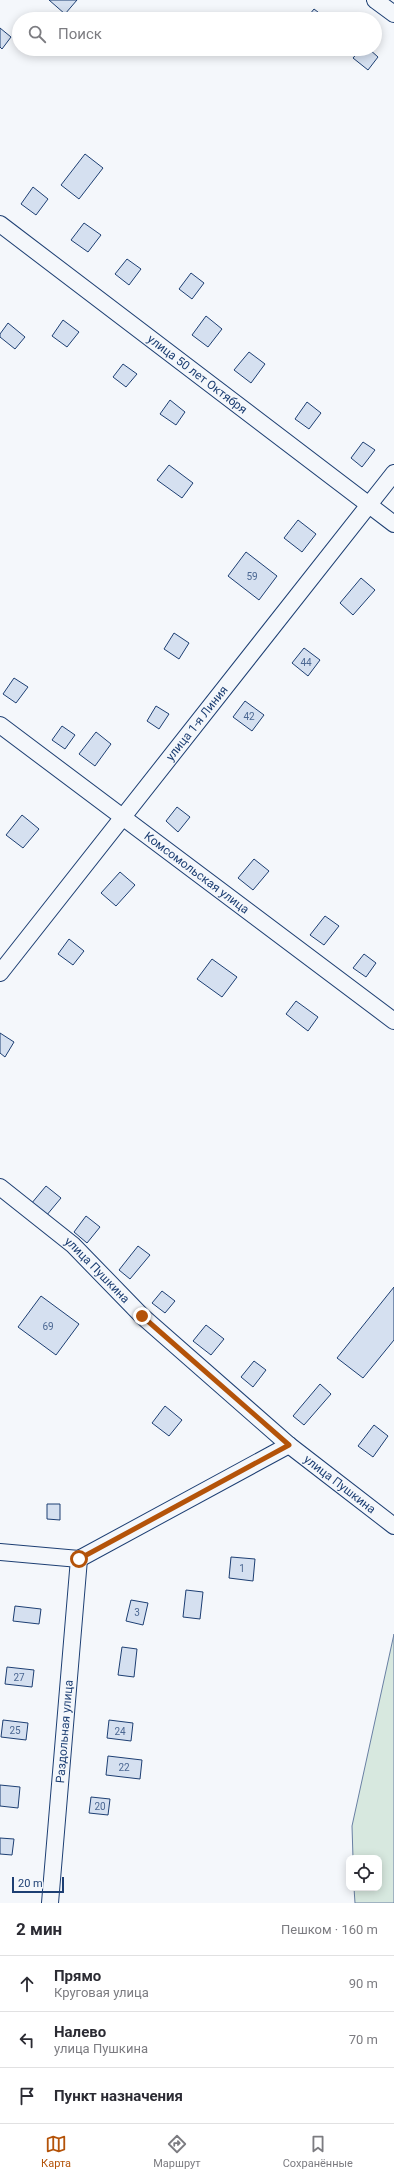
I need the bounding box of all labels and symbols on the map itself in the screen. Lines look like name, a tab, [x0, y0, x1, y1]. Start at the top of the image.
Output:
street label: улица 50 лет Октября	[145, 332, 250, 417]
house number: 59	[246, 571, 258, 582]
house number: 44	[300, 657, 312, 668]
street label: улица 1-я Линия	[163, 683, 231, 763]
house number: 42	[243, 711, 255, 722]
street label: Комсомольская улица	[142, 829, 252, 917]
street label: улица Пушкина	[62, 1234, 132, 1306]
route end	[133, 1307, 151, 1325]
house number: 69	[42, 1321, 54, 1332]
street label: улица Пушкина	[301, 1452, 378, 1516]
route start	[70, 1550, 88, 1568]
house number: 1	[239, 1563, 245, 1574]
house number: 3	[134, 1607, 140, 1618]
house number: 27	[13, 1672, 25, 1683]
street label: Раздольная улица	[53, 1679, 76, 1784]
house number: 25	[9, 1725, 21, 1736]
house number: 24	[114, 1726, 126, 1737]
house number: 22	[118, 1762, 130, 1773]
house number: 20	[94, 1801, 106, 1812]
scale bar	[12, 1875, 64, 1894]

